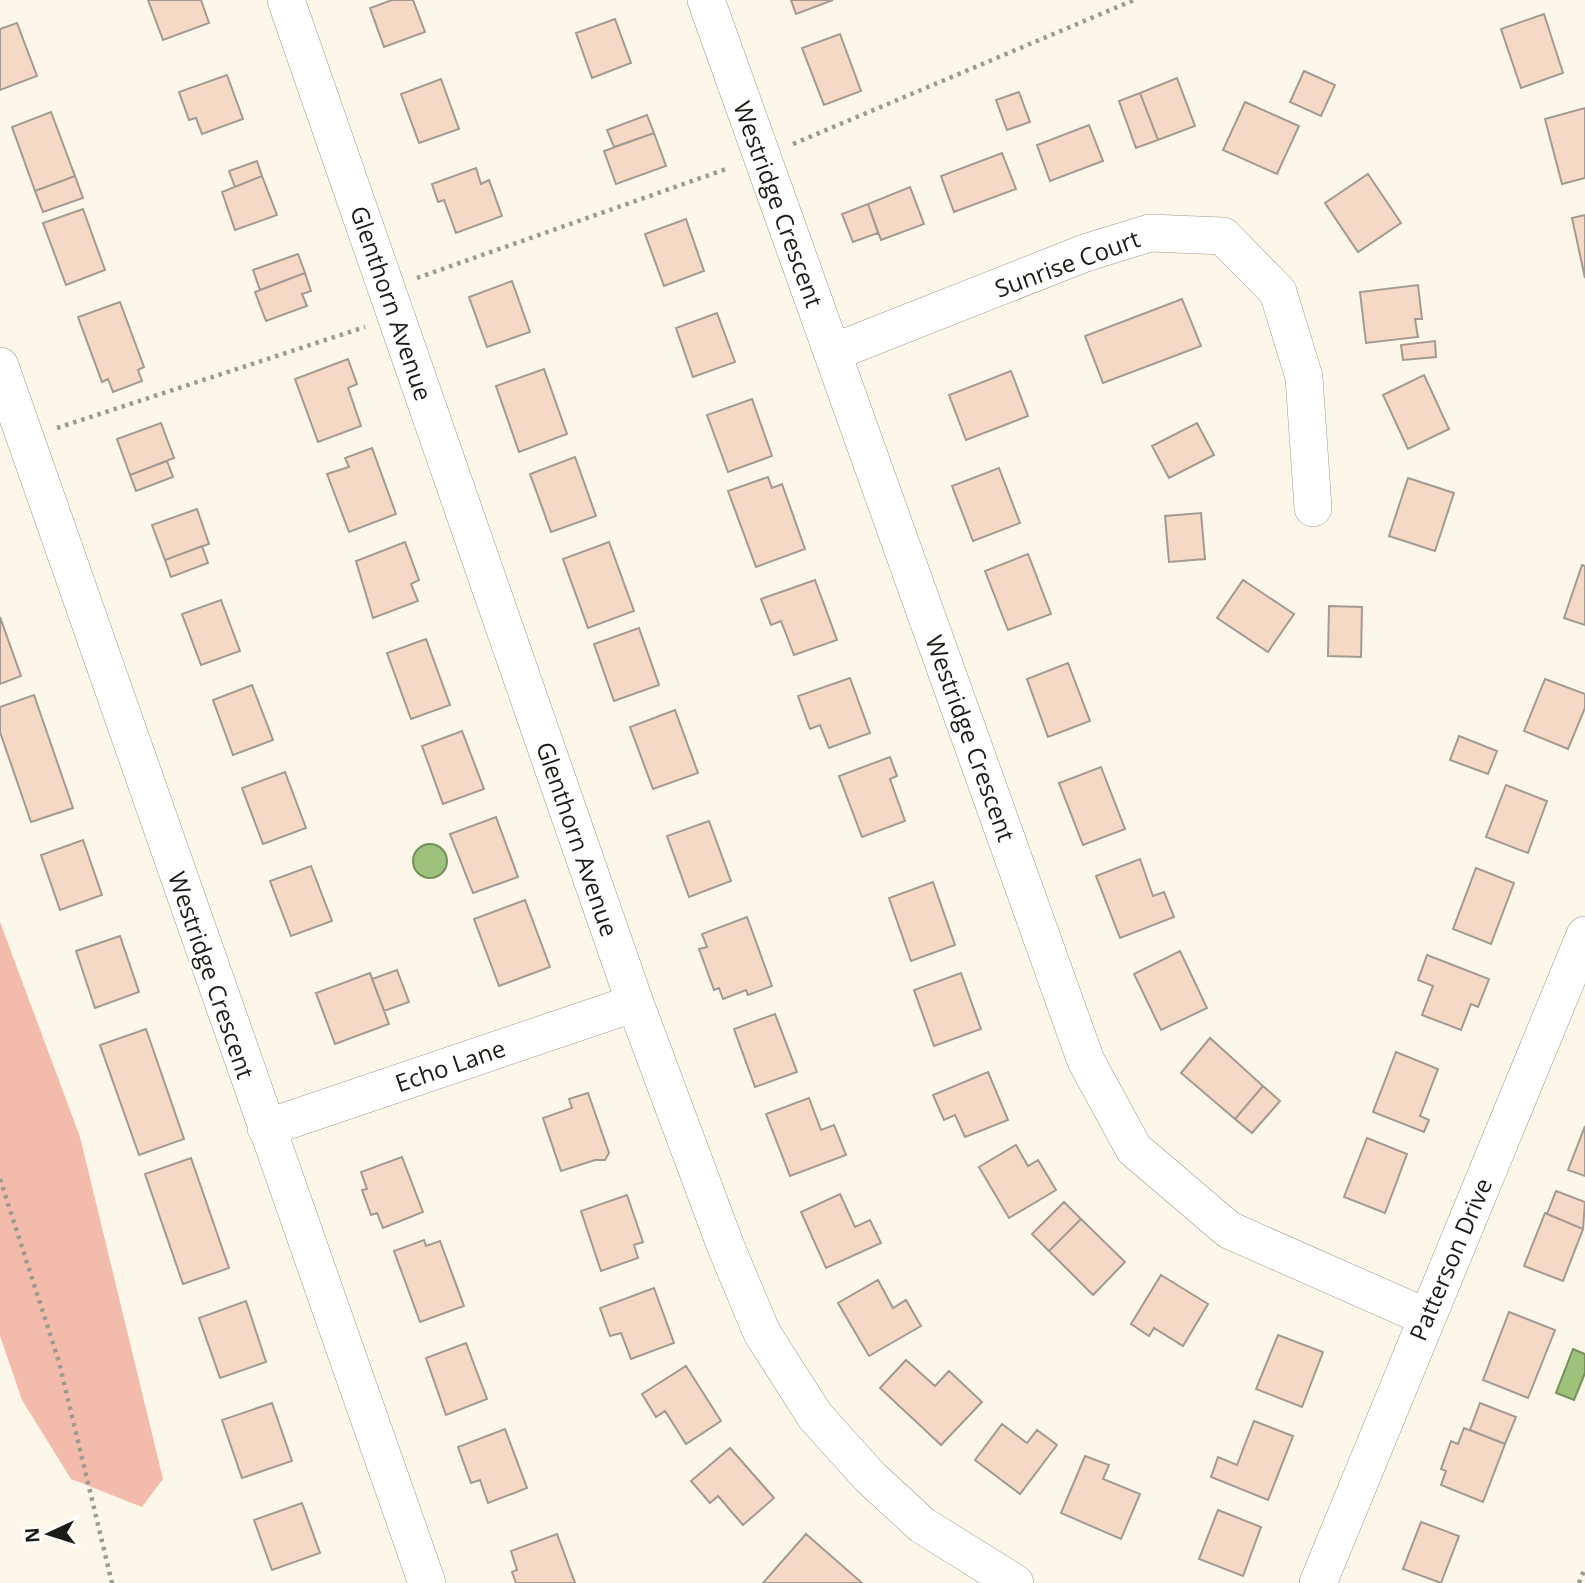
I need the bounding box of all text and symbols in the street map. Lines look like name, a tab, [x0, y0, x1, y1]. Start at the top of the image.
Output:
street label: Westridge Crescent	[726, 96, 832, 312]
street label: Glenthorn Avenue	[343, 201, 441, 405]
street label: Sunrise Court	[990, 221, 1144, 305]
street label: Westridge Crescent	[918, 630, 1024, 846]
street label: Glenthorn Avenue	[529, 737, 627, 941]
street label: Westridge Crescent	[161, 867, 263, 1083]
street label: Echo Lane	[391, 1031, 509, 1099]
street label: Patterson Drive	[1401, 1173, 1499, 1345]
north arrow	[14, 1499, 84, 1569]
text: N	[19, 1527, 46, 1544]

